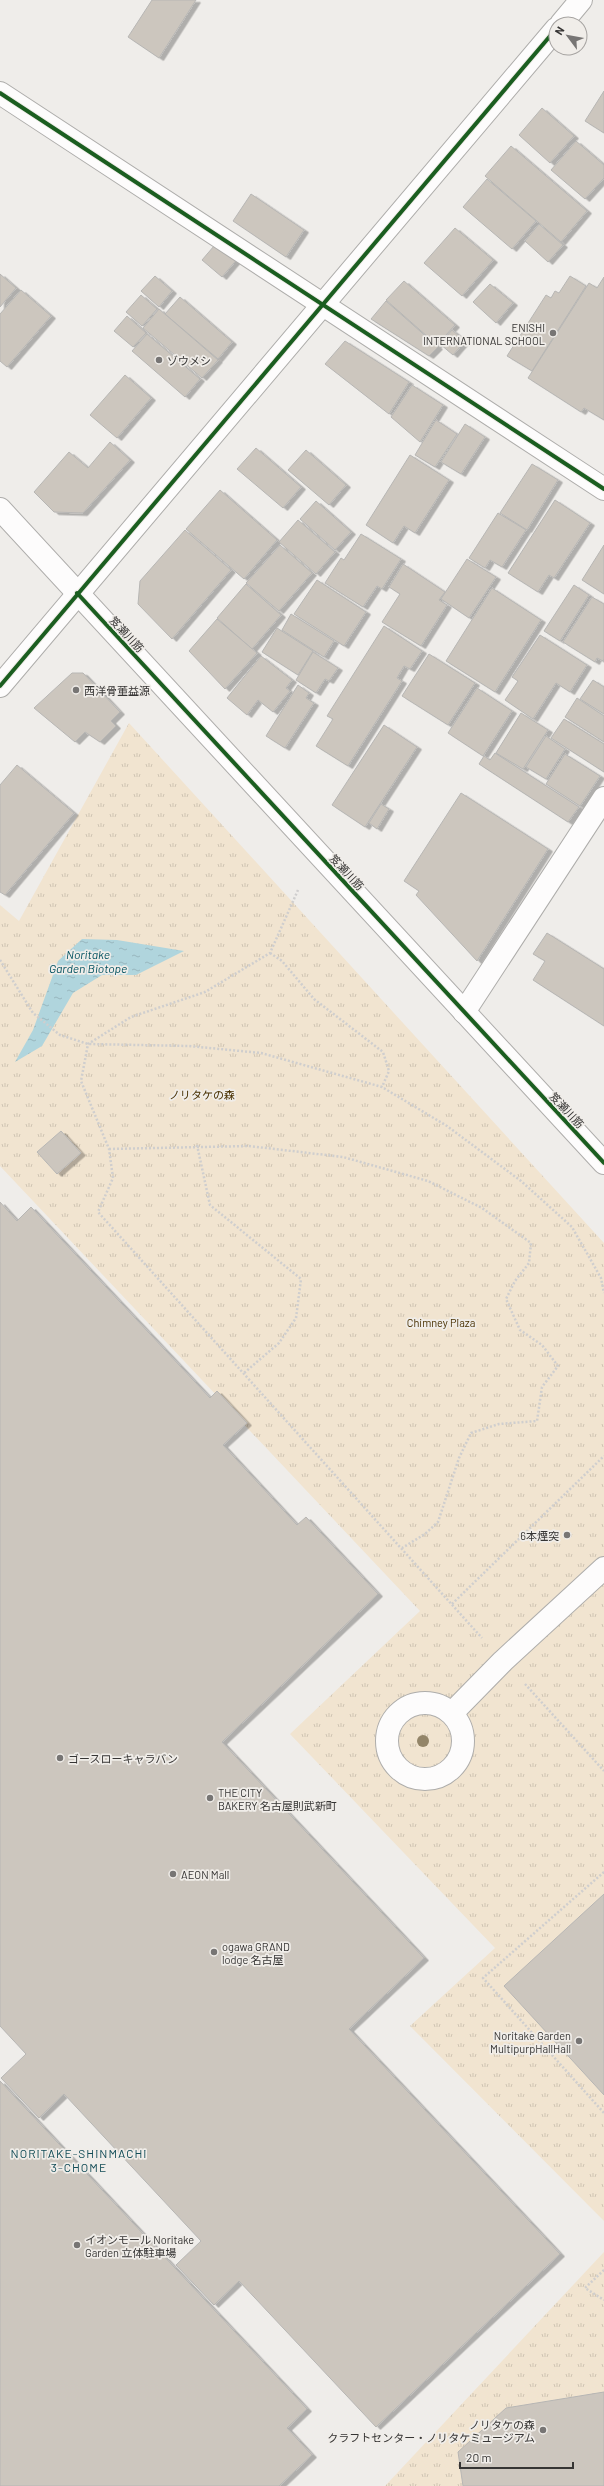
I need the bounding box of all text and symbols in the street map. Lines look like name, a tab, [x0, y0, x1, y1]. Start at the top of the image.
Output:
north arrow	[548, 16, 588, 56]
text: N	[552, 24, 567, 37]
place label: ENISHI INTERNATIONAL SCHOOL	[423, 321, 545, 347]
marker: ENISHI INTERNATIONAL SCHOOL	[548, 328, 558, 338]
place label: ゾウメシ	[167, 354, 211, 367]
marker: ゾウメシ	[154, 355, 164, 365]
street label: 笈瀬川筋	[107, 613, 147, 655]
place label: 西洋骨董益源	[84, 684, 150, 697]
marker: 西洋骨董益源	[71, 685, 81, 695]
street label: 笈瀬川筋	[327, 851, 367, 893]
water label: Noritake Garden Biotope	[49, 947, 127, 975]
park label: ノリタケの森	[169, 1088, 235, 1101]
street label: 笈瀬川筋	[547, 1089, 587, 1131]
park label: Chimney Plaza	[407, 1316, 475, 1329]
place label: 6本煙突	[520, 1529, 559, 1542]
marker: 6本煙突	[562, 1530, 572, 1540]
place label: ゴースローキャラバン	[68, 1752, 178, 1765]
marker: ゴースローキャラバン	[55, 1753, 65, 1763]
place label: THE CITY BAKERY 名古屋則武新町	[218, 1786, 337, 1812]
marker: THE CITY BAKERY 名古屋則武新町	[205, 1793, 215, 1803]
place label: AEON Mall	[181, 1868, 229, 1881]
marker: AEON Mall	[168, 1869, 178, 1879]
place label: ogawa GRAND lodge 名古屋	[222, 1940, 290, 1966]
marker: ogawa GRAND lodge 名古屋	[209, 1947, 219, 1957]
place label: Noritake Garden MultipurpHallHall	[490, 2029, 571, 2055]
marker: Noritake Garden MultipurpHallHall	[574, 2036, 584, 2046]
district label: NORITAKE-SHINMACHI 3-CHOME	[11, 2146, 147, 2174]
place label: イオンモール Noritake Garden 立体駐車場	[85, 2233, 194, 2259]
marker: イオンモール Noritake Garden 立体駐車場	[72, 2240, 82, 2250]
place label: ノリタケの森 クラフトセンター・ノリタケミュージアム	[327, 2418, 535, 2444]
marker: ノリタケの森 クラフトセンター・ノリタケミュージアム	[538, 2425, 548, 2435]
scale bar	[460, 2444, 573, 2470]
text: 20 m	[466, 2450, 492, 2464]

